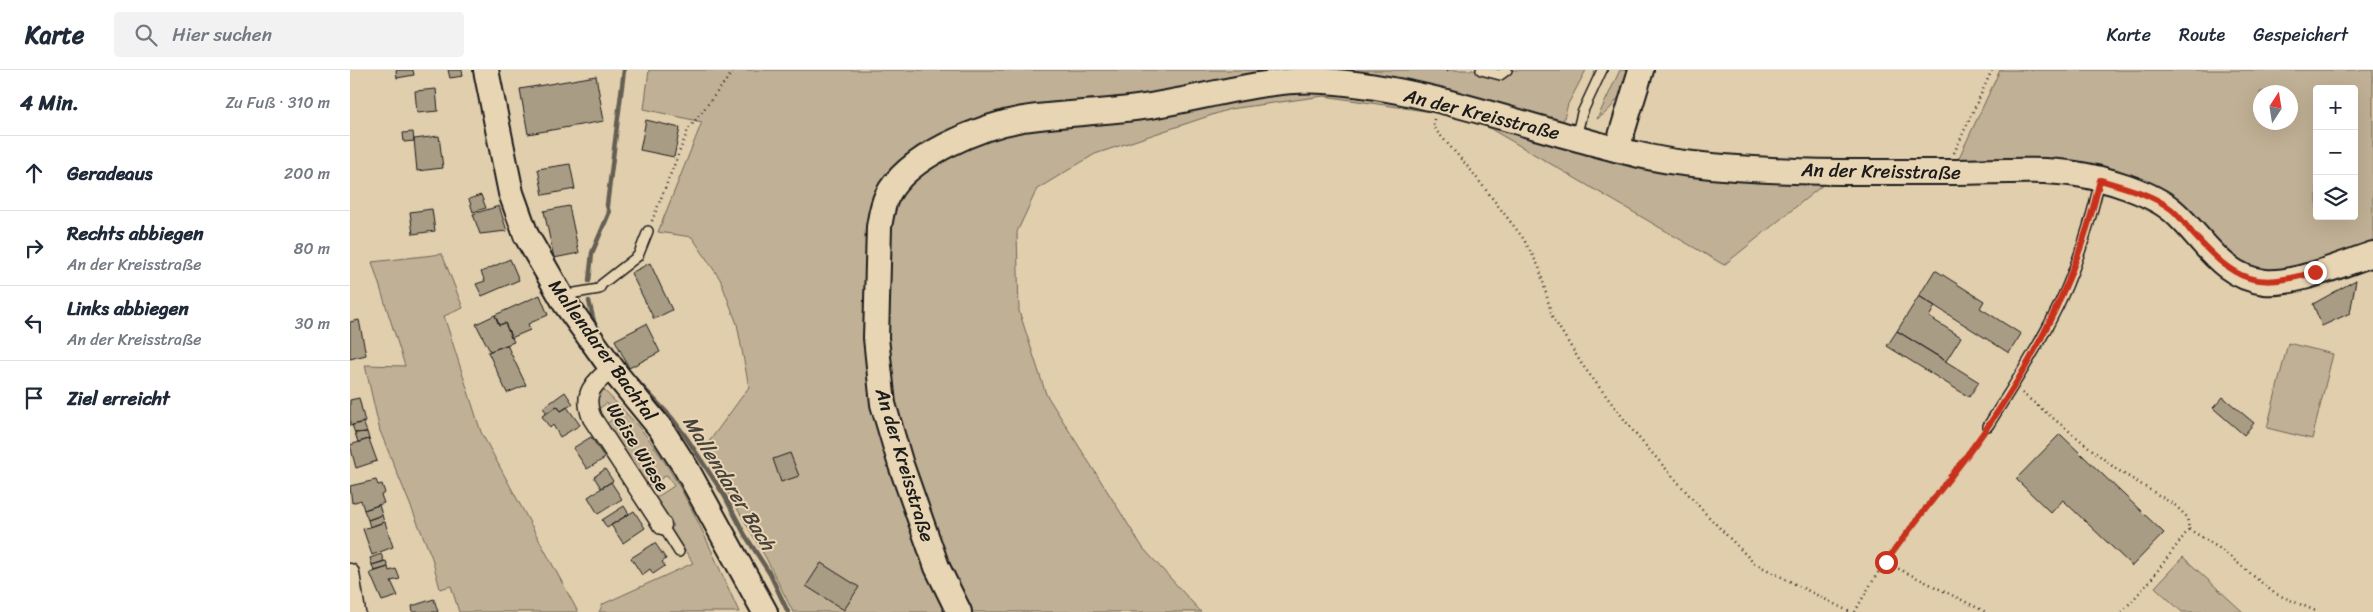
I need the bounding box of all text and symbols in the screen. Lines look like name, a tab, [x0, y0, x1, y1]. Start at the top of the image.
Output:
search box	[114, 12, 464, 57]
text: Karte	[25, 14, 84, 56]
text: Hier suchen	[172, 18, 272, 51]
text: Karte	[2106, 19, 2151, 51]
text: Route	[2179, 19, 2225, 51]
text: Gespeichert	[2253, 19, 2348, 51]
icon: search	[132, 21, 160, 49]
street label: An der Kreisstraße	[1400, 78, 1564, 149]
text: 4 Min.	[20, 84, 79, 122]
north arrow	[2253, 85, 2298, 130]
map controls	[2313, 85, 2358, 220]
button: +	[2313, 85, 2358, 130]
text: Zu Fuß · 310 m	[225, 88, 330, 117]
button: −	[2313, 130, 2358, 175]
street label: An der Kreisstraße	[1800, 153, 1961, 189]
text: Geradeaus	[67, 157, 153, 190]
icon: ahead	[20, 159, 48, 187]
text: 200 m	[284, 159, 330, 188]
button: layers	[2313, 175, 2358, 220]
text: Rechts abbiegen	[67, 217, 204, 250]
icon: right	[20, 234, 48, 262]
text: 80 m	[294, 234, 330, 263]
text: An der Kreisstraße	[67, 250, 201, 279]
route end	[2304, 261, 2327, 284]
street label: Mallendarer Bachtal	[540, 272, 666, 429]
text: Links abbiegen	[67, 292, 189, 325]
icon: left	[20, 309, 48, 337]
text: 30 m	[295, 309, 330, 338]
text: An der Kreisstraße	[67, 325, 201, 354]
text: Ziel erreicht	[67, 382, 170, 415]
street label: An der Kreisstraße	[866, 383, 944, 546]
icon: arrive	[20, 384, 48, 412]
street label: Weise Wiese	[597, 396, 679, 498]
water label: Mallendarer Bach	[673, 408, 786, 560]
route start	[1875, 551, 1898, 574]

